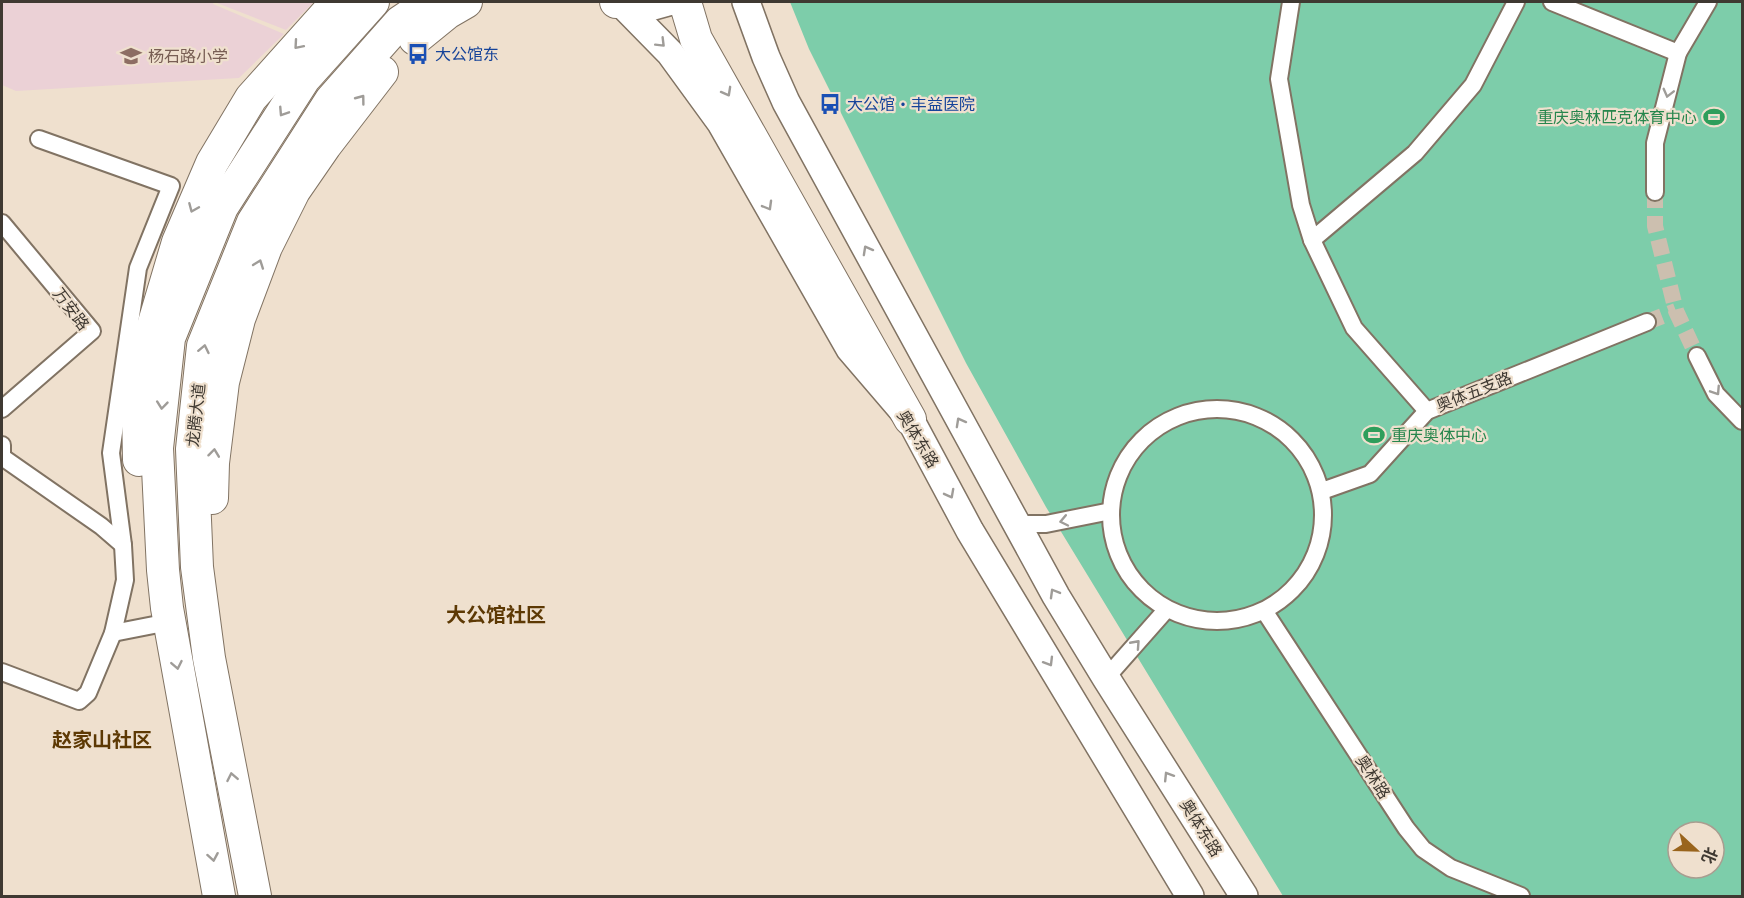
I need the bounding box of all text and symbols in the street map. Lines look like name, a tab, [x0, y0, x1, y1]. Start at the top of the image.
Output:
one-way arrow	[654, 36, 665, 47]
one-way arrow	[294, 38, 305, 49]
bus stop icon: 大公馆东	[406, 42, 430, 66]
place label: 大公馆东	[435, 43, 499, 66]
school or university icon: 杨石路小学	[119, 44, 143, 68]
place label: 杨石路小学	[148, 45, 228, 68]
one-way arrow	[719, 86, 731, 97]
one-way arrow	[1663, 87, 1676, 97]
bus stop icon: 大公馆‧丰益医院	[818, 92, 842, 116]
place label: 大公馆‧丰益医院	[847, 93, 975, 116]
one-way arrow	[354, 94, 365, 105]
one-way arrow	[279, 105, 290, 116]
sports icon: 重庆奥林匹克体育中心	[1702, 105, 1726, 129]
place label: 重庆奥林匹克体育中心	[1537, 106, 1697, 129]
one-way arrow	[761, 200, 772, 210]
one-way arrow	[188, 202, 200, 213]
one-way arrow	[863, 246, 874, 257]
one-way arrow	[252, 259, 265, 270]
street label: 万安路	[47, 283, 95, 335]
one-way arrow	[197, 345, 210, 355]
street label: 奥体五支路	[1433, 366, 1515, 418]
street label: 龙腾大道	[181, 382, 211, 448]
one-way arrow	[1708, 385, 1719, 396]
one-way arrow	[156, 400, 169, 409]
street label: 奥体东路	[892, 406, 944, 472]
one-way arrow	[956, 417, 967, 428]
sports icon: 重庆奥体中心	[1362, 423, 1386, 447]
place label: 重庆奥体中心	[1391, 424, 1487, 447]
one-way arrow	[208, 448, 220, 457]
one-way arrow	[943, 488, 954, 498]
one-way arrow	[1059, 513, 1069, 526]
one-way arrow	[1050, 589, 1061, 599]
district label: 大公馆社区	[446, 601, 546, 629]
one-way arrow	[1129, 640, 1140, 651]
one-way arrow	[1041, 656, 1053, 666]
one-way arrow	[170, 660, 183, 670]
district label: 赵家山社区	[52, 726, 152, 754]
street label: 奥林路	[1350, 751, 1396, 803]
one-way arrow	[226, 772, 239, 782]
one-way arrow	[1164, 772, 1175, 783]
street label: 奥体东路	[1174, 795, 1228, 861]
north arrow	[1666, 820, 1726, 880]
text: 北	[1696, 844, 1723, 867]
one-way arrow	[206, 852, 219, 862]

